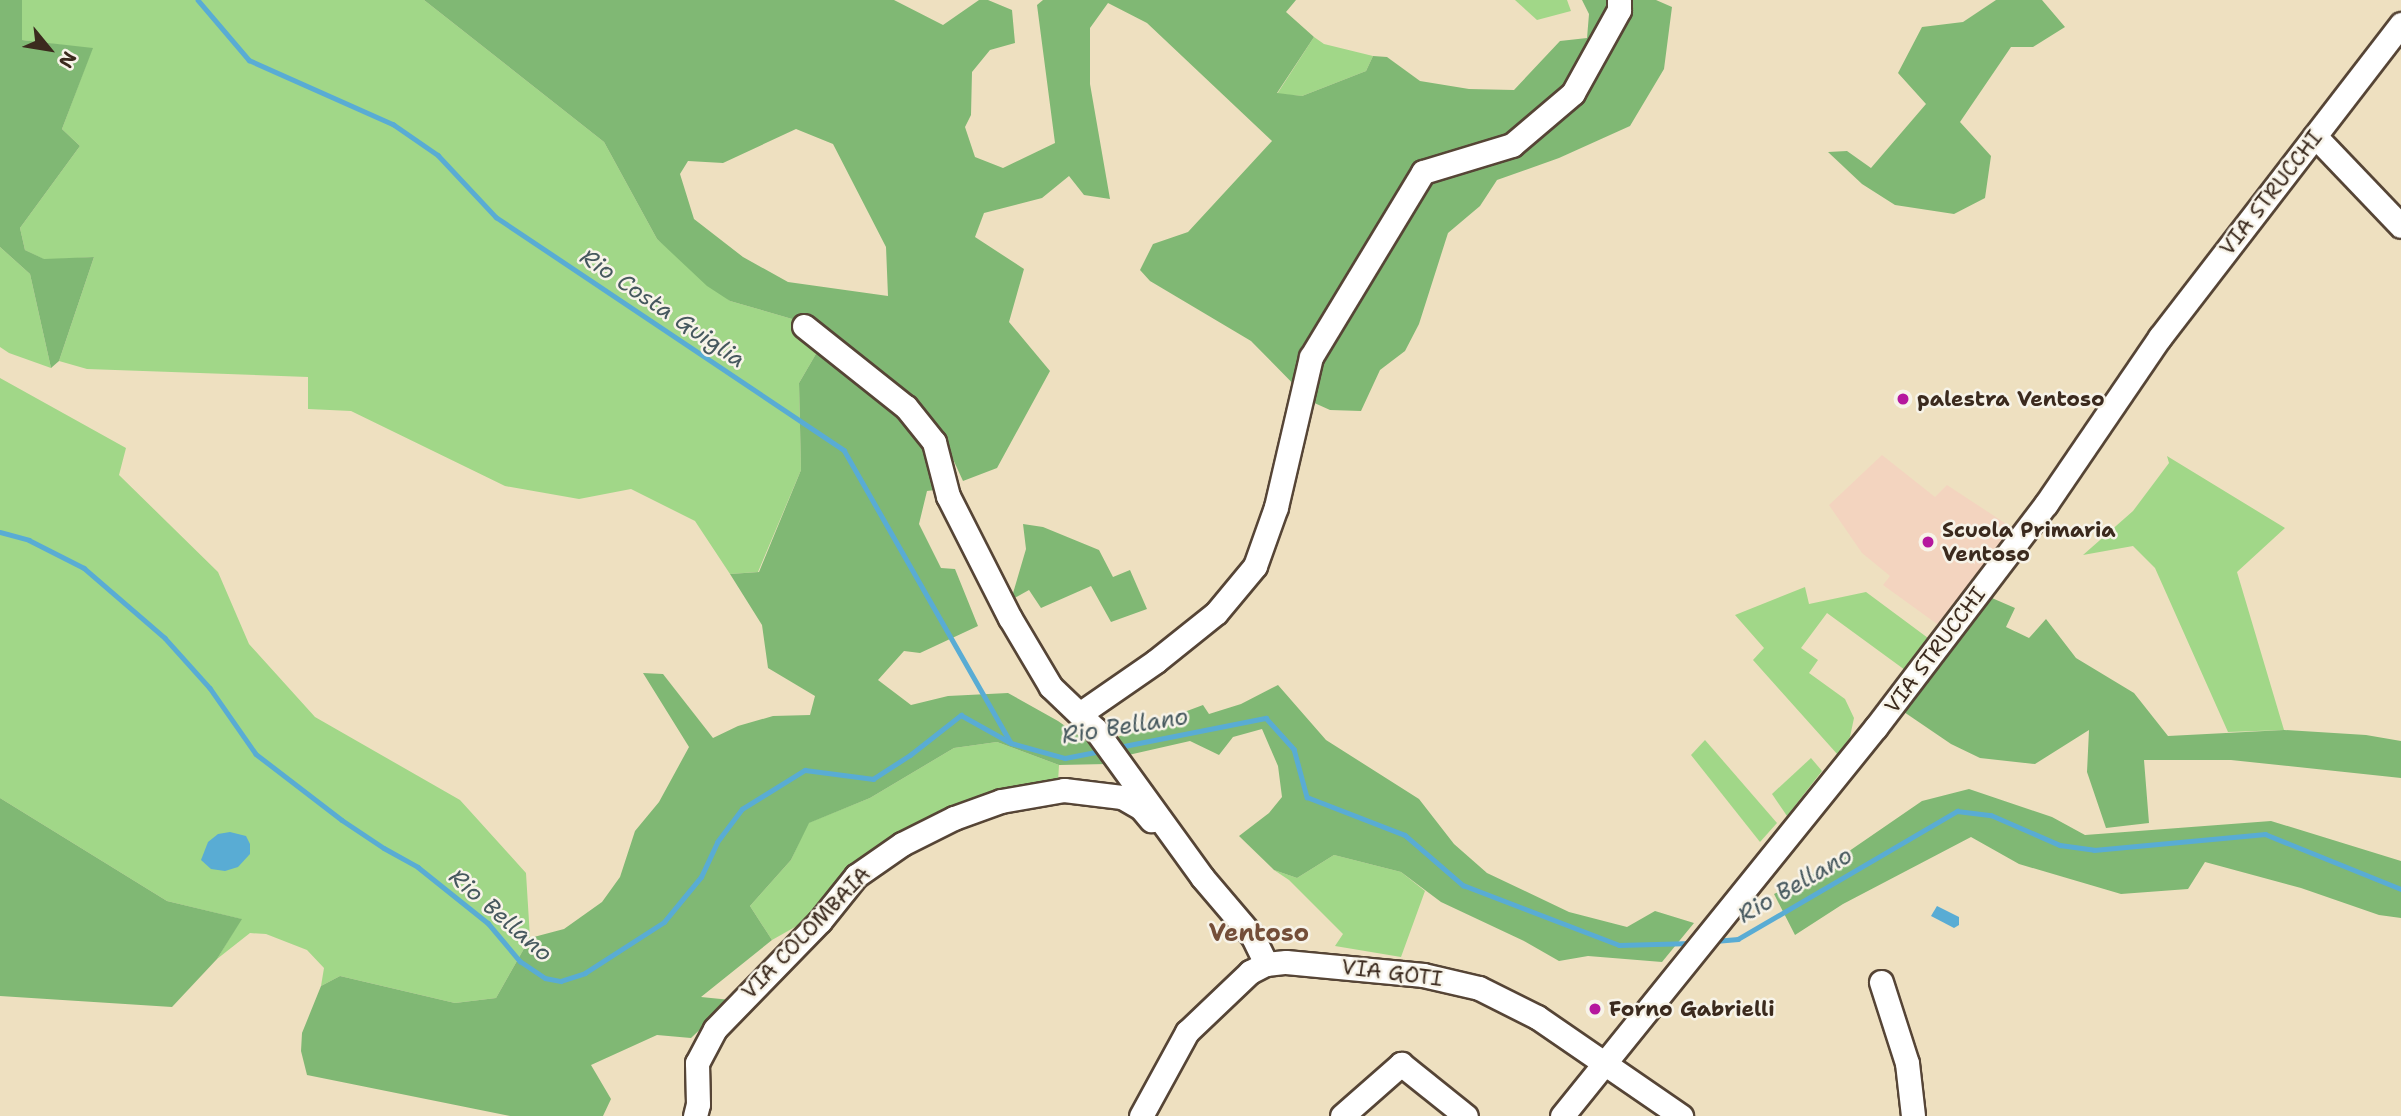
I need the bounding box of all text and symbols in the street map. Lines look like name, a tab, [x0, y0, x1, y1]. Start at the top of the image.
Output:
north arrow	[14, 14, 84, 84]
text: N	[53, 47, 82, 73]
street label: VIA STRUCCHI	[2214, 126, 2328, 260]
water label: Rio Costa Guiglia	[575, 243, 751, 373]
place label: palestra Ventoso	[1917, 386, 2105, 412]
marker: palestra Ventoso	[1895, 391, 1911, 407]
place label: Scuola Primaria Ventoso	[1942, 517, 2116, 567]
marker: Scuola Primaria Ventoso	[1920, 534, 1936, 550]
street label: VIA STRUCCHI	[1879, 582, 1991, 718]
water label: Rio Bellano	[1060, 702, 1190, 750]
water label: Rio Bellano	[1733, 841, 1857, 929]
street label: VIA COLOMBAIA	[737, 862, 875, 1004]
water label: Rio Bellano	[444, 863, 558, 967]
district label: Ventoso	[1209, 920, 1309, 948]
street label: VIA GOTI	[1340, 954, 1444, 992]
place label: Forno Gabrielli	[1609, 996, 1775, 1022]
marker: Forno Gabrielli	[1587, 1001, 1603, 1017]

